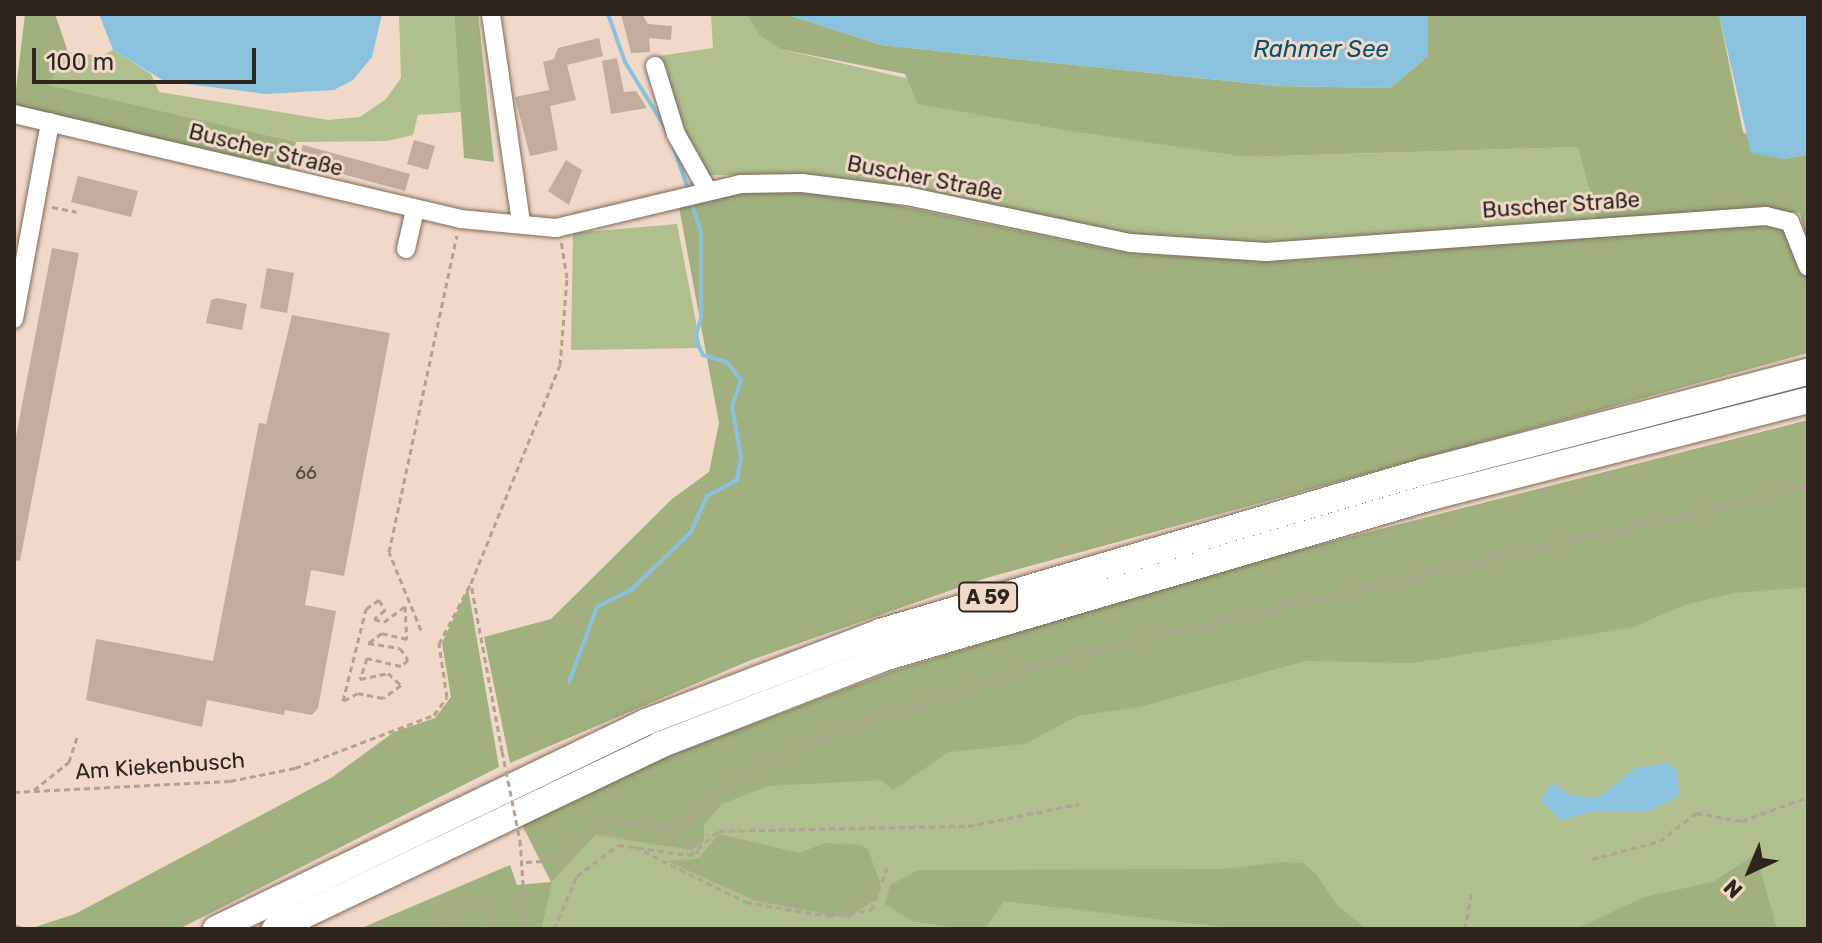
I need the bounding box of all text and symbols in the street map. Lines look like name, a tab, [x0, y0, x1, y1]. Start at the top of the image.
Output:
scale bar	[36, 32, 260, 82]
water label: Rahmer See	[1253, 36, 1389, 64]
text: 100 m	[46, 48, 114, 76]
street label: Buscher Straße	[186, 118, 346, 182]
street label: Buscher Straße	[845, 150, 1005, 206]
street label: Buscher Straße	[1481, 186, 1641, 224]
house number: 66	[295, 462, 317, 484]
road number: A 59	[956, 581, 1020, 613]
street label: Am Kiekenbusch	[74, 747, 246, 785]
north arrow	[1710, 831, 1790, 911]
text: N	[1718, 873, 1748, 904]

